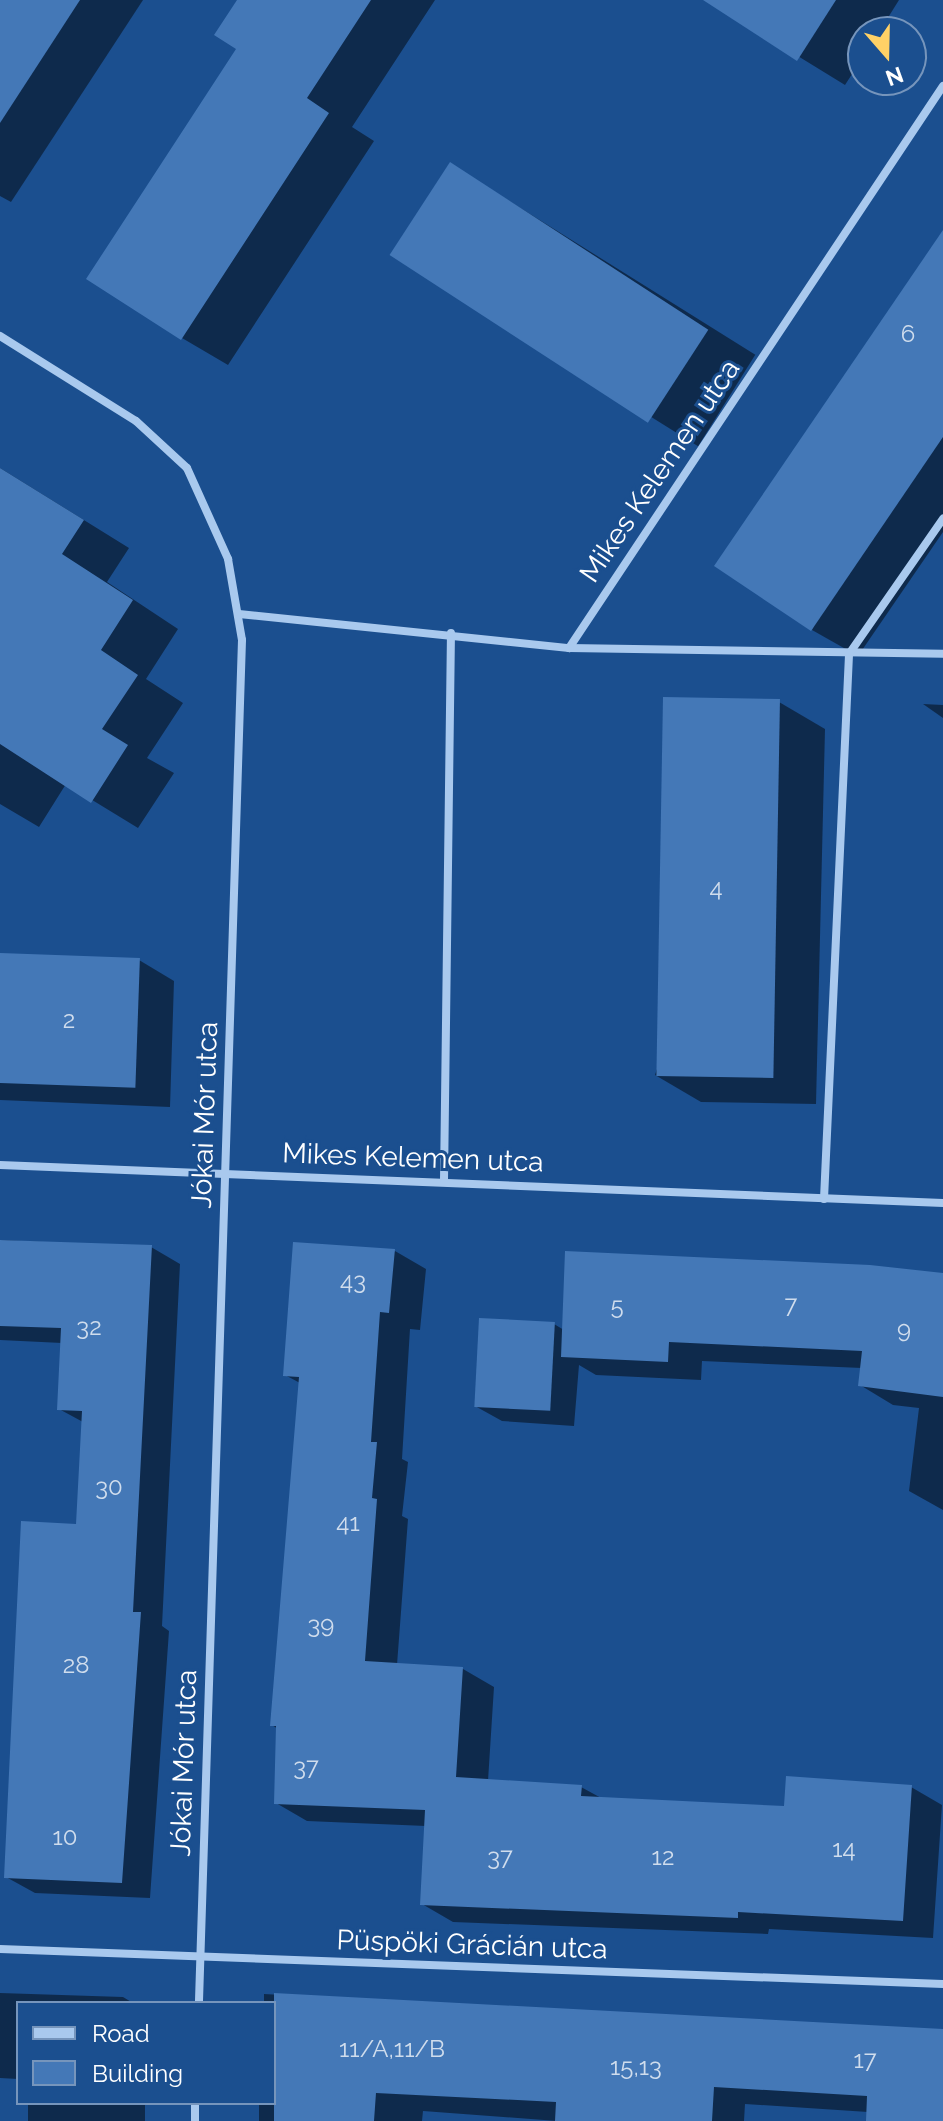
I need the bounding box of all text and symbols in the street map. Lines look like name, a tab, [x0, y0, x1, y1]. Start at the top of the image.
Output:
north arrow	[847, 16, 927, 96]
text: N	[882, 62, 907, 92]
house number: 6	[901, 320, 915, 348]
street label: Mikes Kelemen utca	[573, 353, 747, 589]
house number: 4	[709, 874, 723, 902]
house number: 2	[63, 1006, 75, 1034]
street label: Jókai Mór utca	[185, 1021, 225, 1209]
street label: Mikes Kelemen utca	[282, 1137, 544, 1179]
house number: 43	[340, 1267, 366, 1295]
house number: 7	[785, 1291, 797, 1319]
house number: 5	[610, 1292, 624, 1320]
house number: 32	[76, 1313, 102, 1341]
house number: 9	[897, 1316, 911, 1344]
house number: 30	[95, 1473, 123, 1501]
house number: 41	[336, 1509, 360, 1537]
house number: 39	[308, 1611, 334, 1639]
house number: 28	[63, 1651, 89, 1679]
street label: Jókai Mór utca	[164, 1669, 204, 1857]
house number: 37	[293, 1753, 319, 1781]
house number: 10	[53, 1823, 77, 1851]
house number: 14	[832, 1835, 856, 1863]
house number: 37	[487, 1843, 513, 1871]
house number: 12	[652, 1843, 674, 1871]
street label: Püspöki Grácián utca	[336, 1923, 608, 1967]
legend	[16, 2001, 276, 2105]
text: Road	[92, 2019, 150, 2048]
house number: 11/A,11/B	[339, 2035, 445, 2063]
house number: 17	[854, 2046, 876, 2074]
house number: 15,13	[610, 2053, 662, 2081]
text: Building	[92, 2059, 183, 2088]

